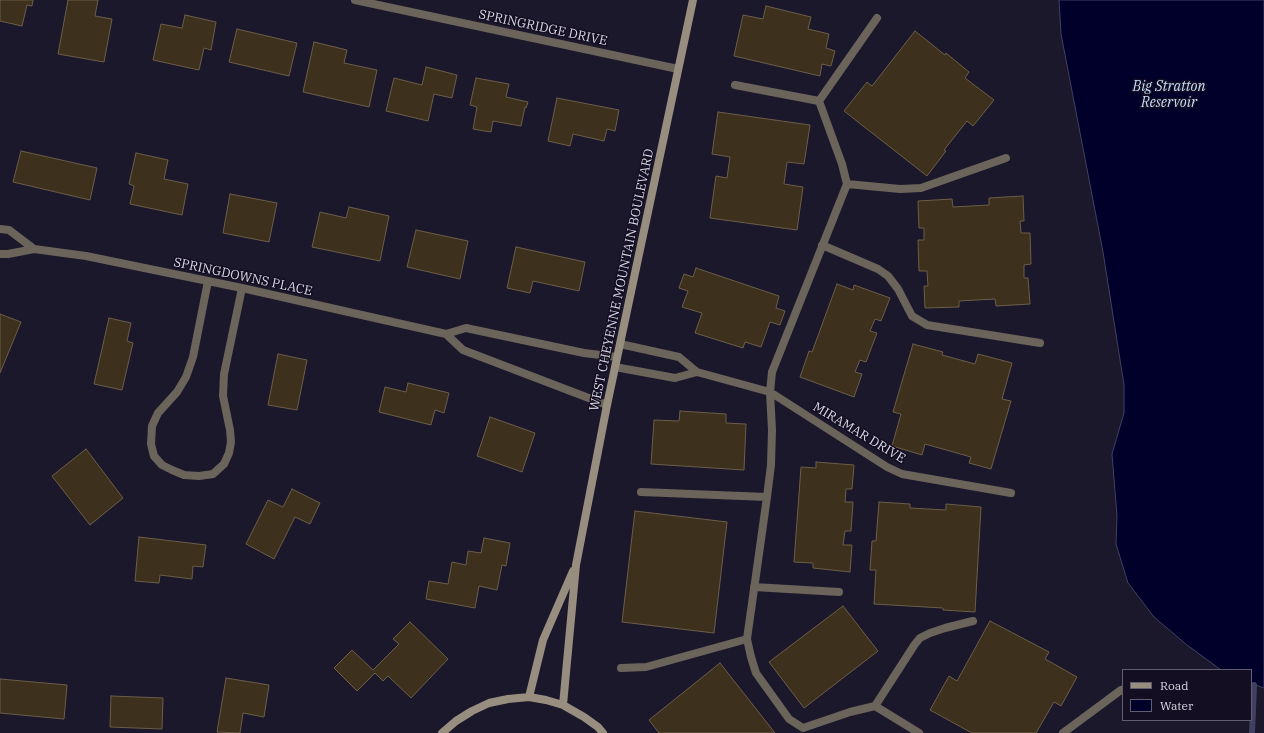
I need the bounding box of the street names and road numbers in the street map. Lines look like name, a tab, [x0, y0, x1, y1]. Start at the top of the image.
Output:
street label: SPRINGRIDGE DRIVE	[477, 7, 609, 49]
street label: WEST CHEYENNE MOUNTAIN BOULEVARD	[587, 147, 657, 413]
street label: SPRINGDOWNS PLACE	[172, 255, 314, 299]
street label: MIRAMAR DRIVE	[810, 399, 908, 467]

